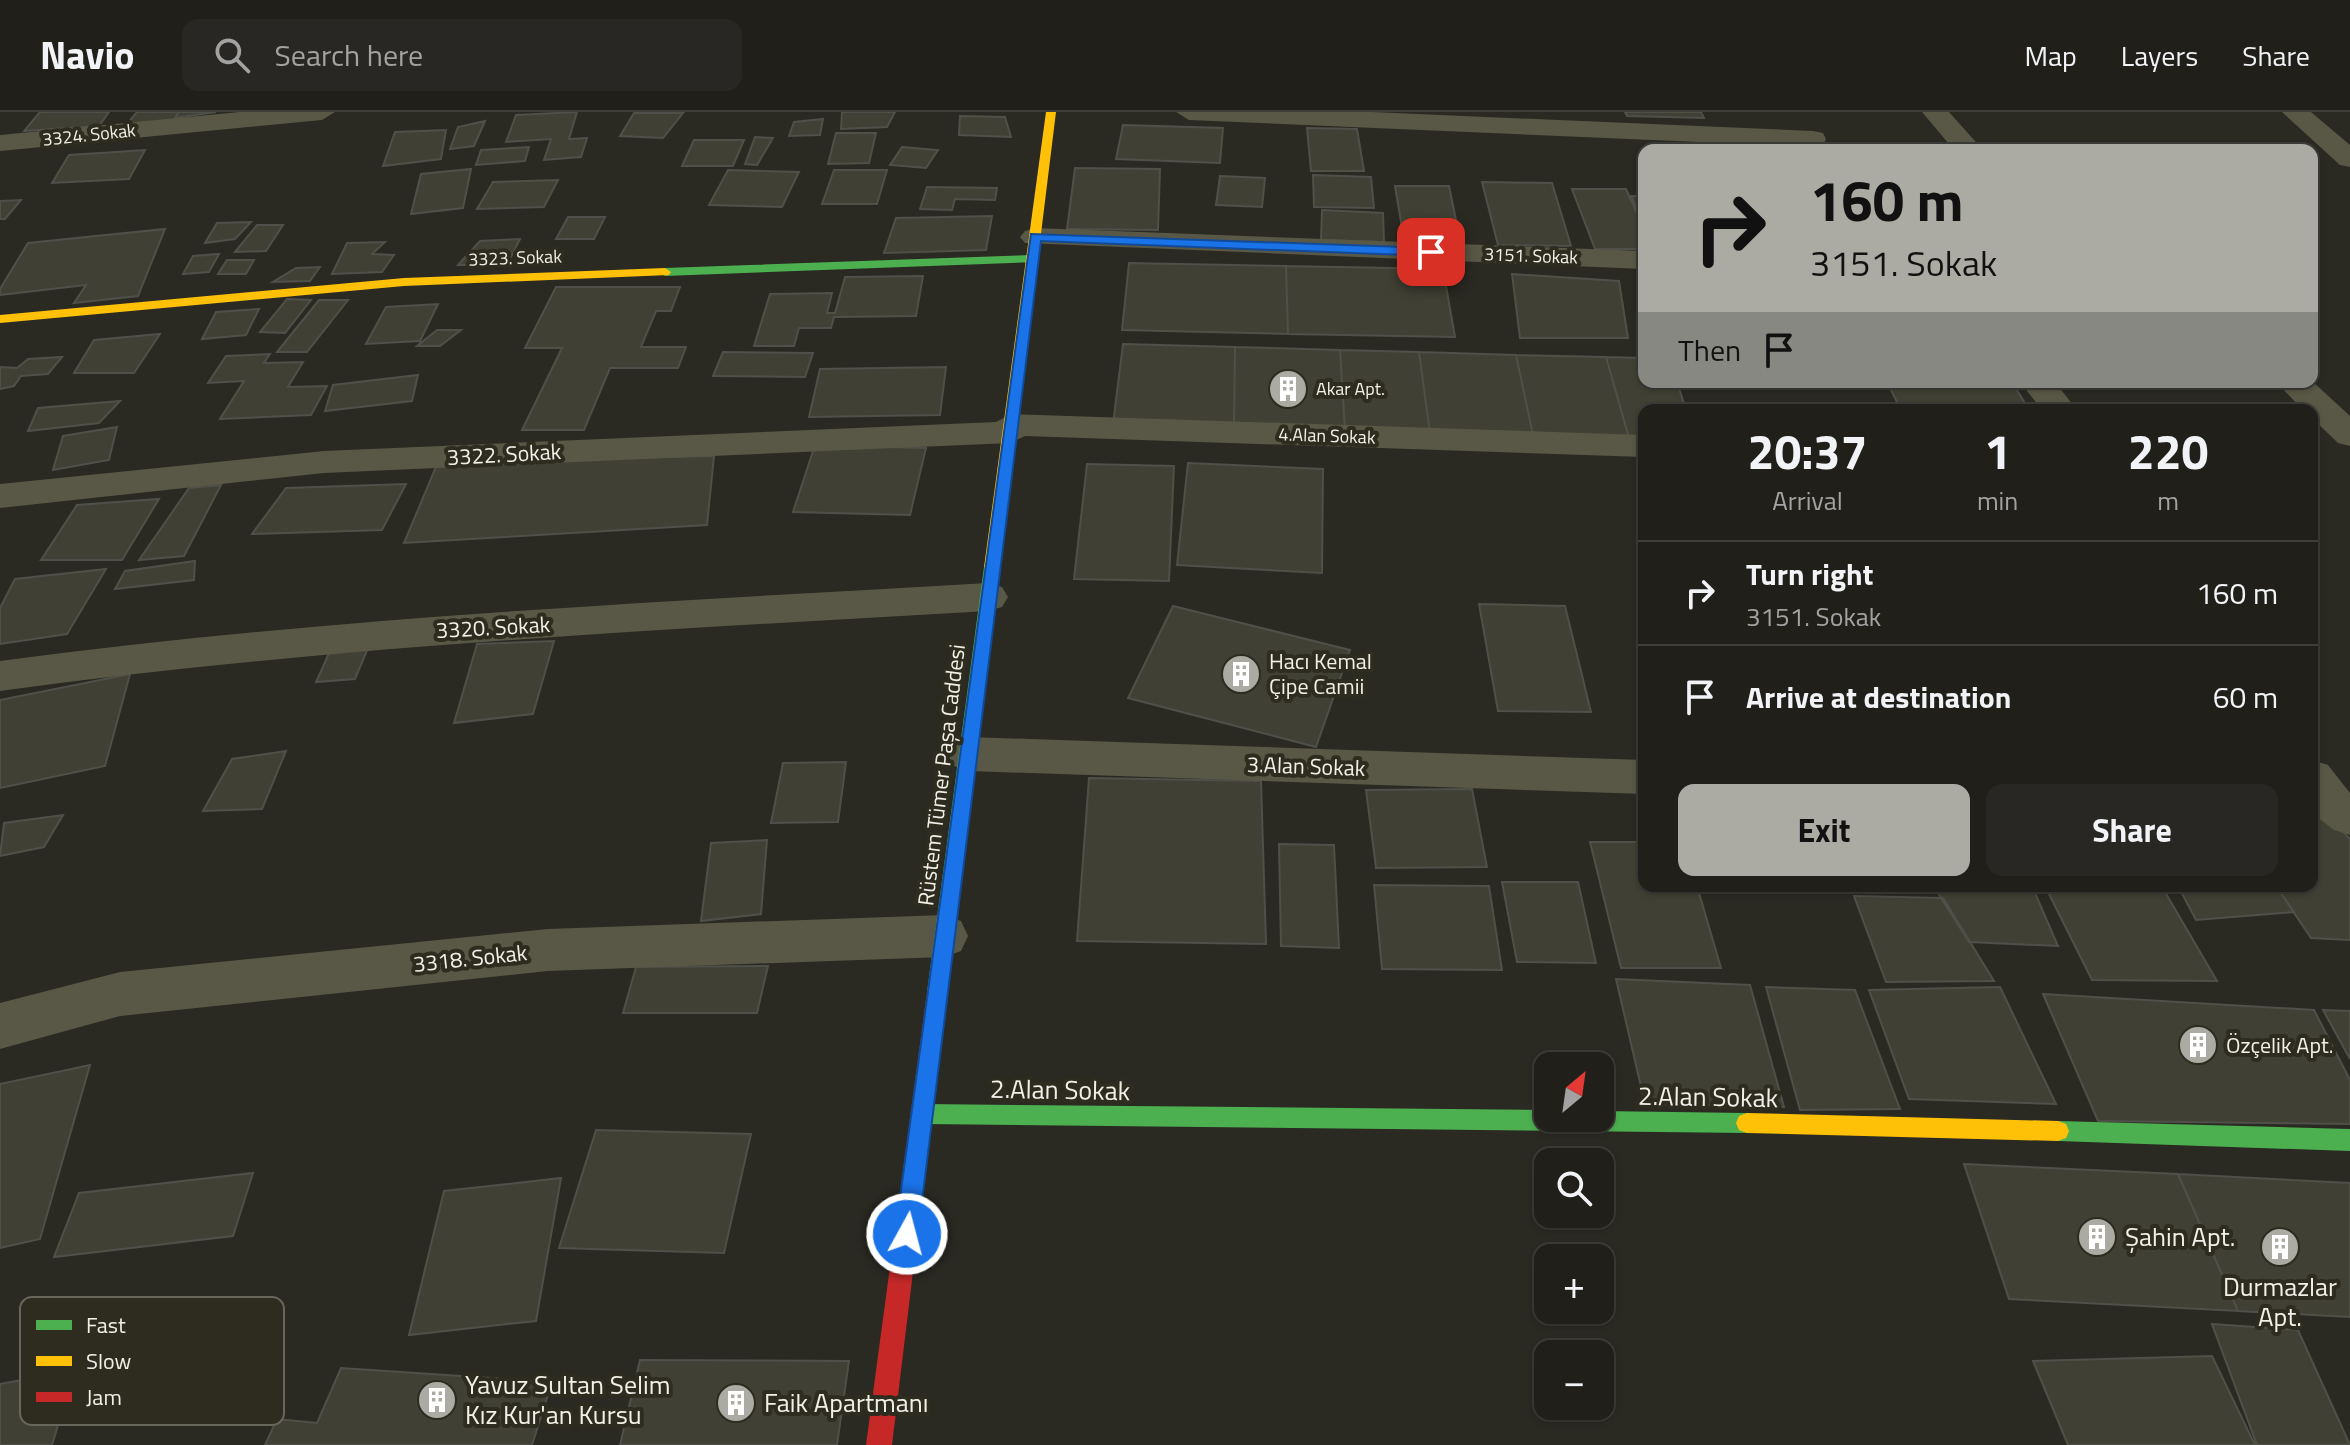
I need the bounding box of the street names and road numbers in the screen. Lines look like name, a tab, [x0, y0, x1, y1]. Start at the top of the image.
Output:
street label: 3324. Sokak	[41, 116, 137, 153]
street label: 3151. Sokak	[1484, 240, 1579, 271]
street label: 3323. Sokak	[468, 242, 563, 273]
street label: 4.Alan Sokak	[1278, 420, 1376, 451]
street label: 3322. Sokak	[446, 434, 562, 474]
street label: 3320. Sokak	[435, 607, 551, 647]
street label: Rüstem Tümer Paşa Caddesi	[908, 642, 974, 908]
street label: 3.Alan Sokak	[1246, 747, 1366, 785]
street label: 3318. Sokak	[411, 935, 529, 981]
street label: 2.Alan Sokak	[990, 1069, 1130, 1110]
street label: 2.Alan Sokak	[1638, 1076, 1778, 1117]

